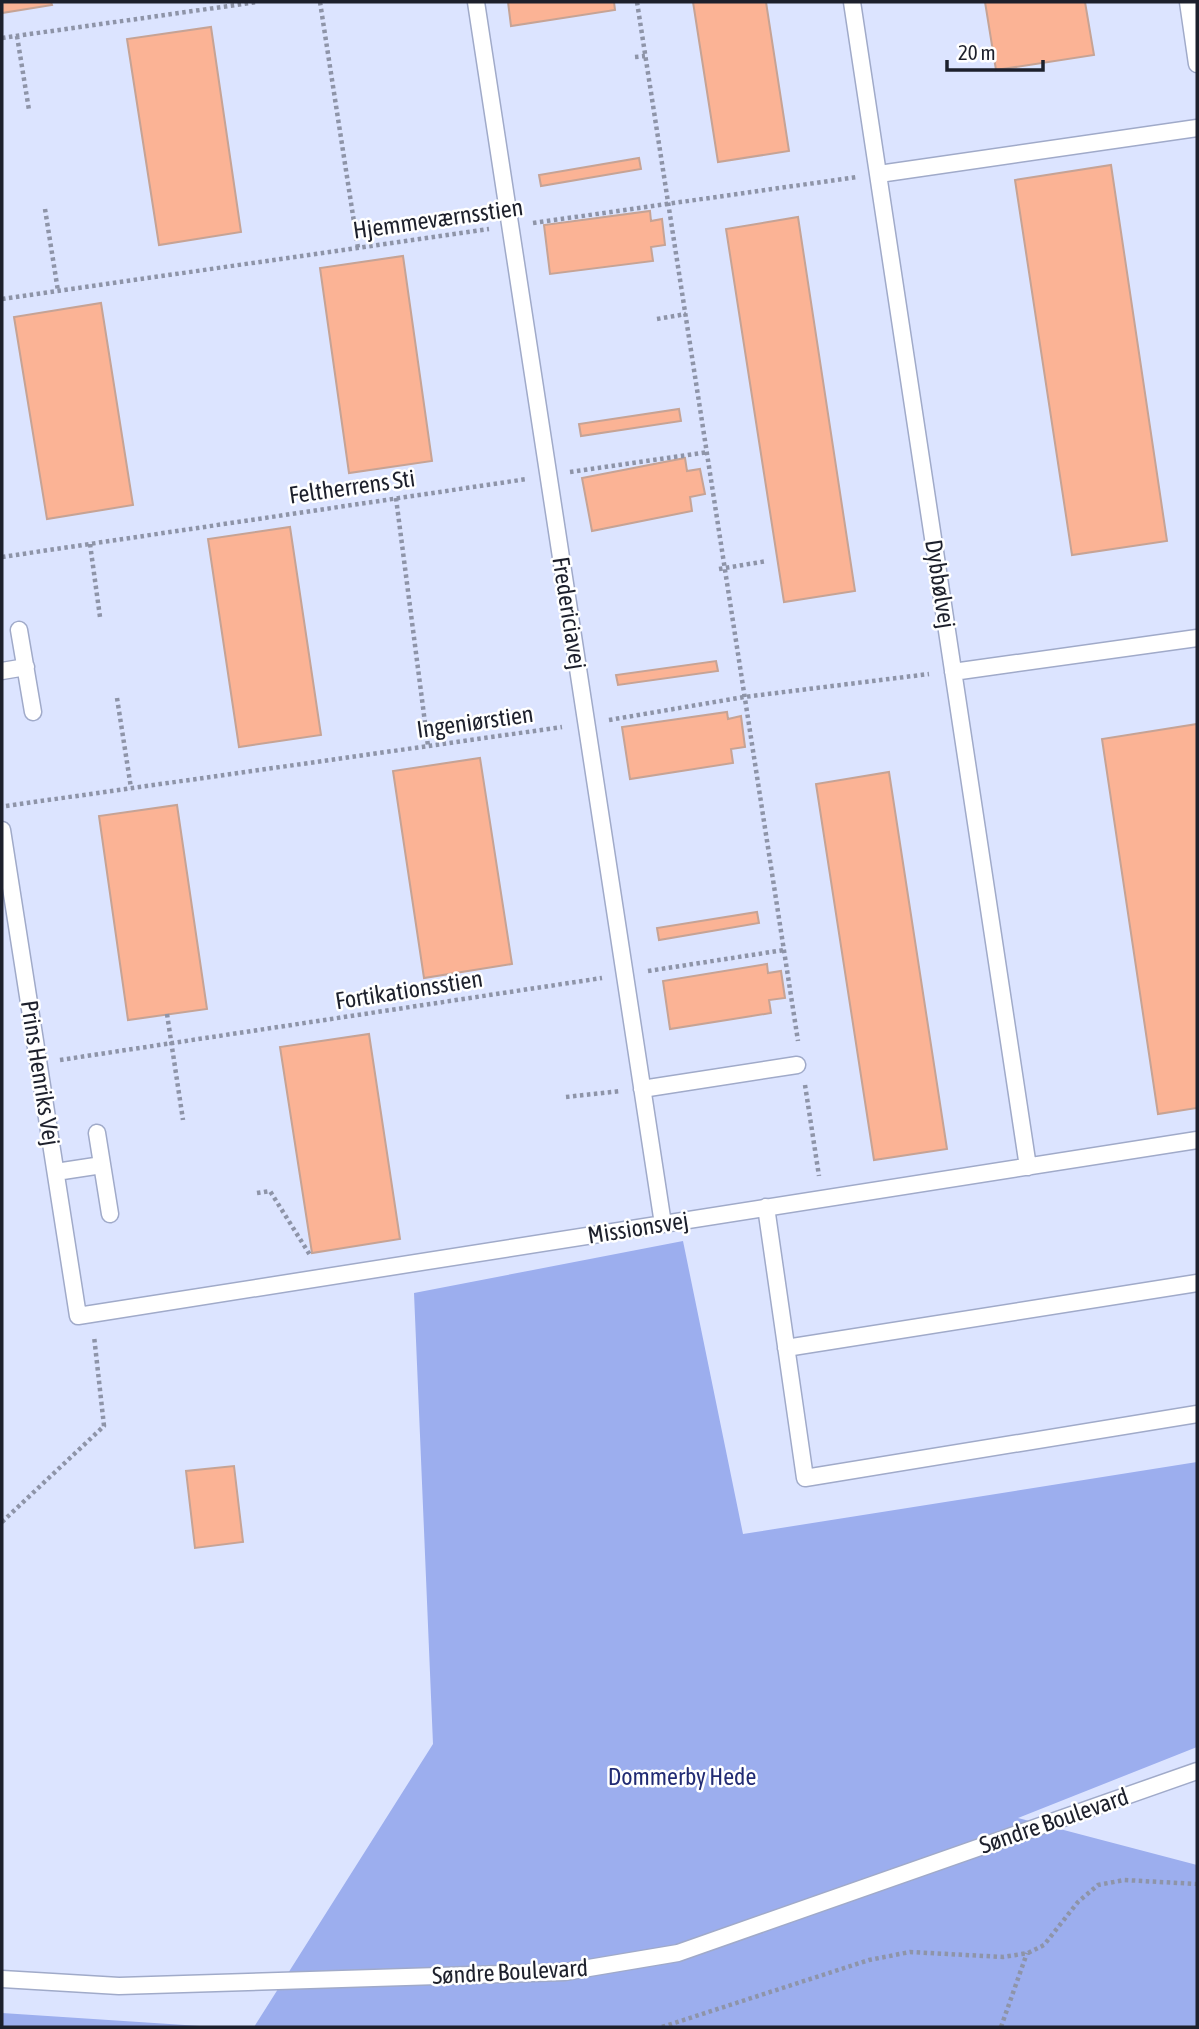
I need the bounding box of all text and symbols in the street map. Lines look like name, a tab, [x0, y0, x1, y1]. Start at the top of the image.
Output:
scale bar	[947, 28, 1043, 72]
text: 20 m	[958, 40, 996, 64]
street label: Hjemmeværnsstien	[351, 193, 525, 244]
street label: Feltherrens Sti	[287, 464, 417, 509]
street label: Dybbølvej	[920, 538, 961, 630]
street label: Fredericiavej	[547, 555, 592, 671]
street label: Ingeniørstien	[415, 700, 535, 743]
street label: Fortikationsstien	[333, 965, 484, 1014]
street label: Prins Henriks Vej	[16, 998, 65, 1147]
street label: Missionsvej	[586, 1206, 690, 1249]
park label: Dommerby Hede	[608, 1763, 756, 1790]
street label: Søndre Boulevard	[976, 1782, 1132, 1859]
street label: Søndre Boulevard	[431, 1954, 589, 1989]

